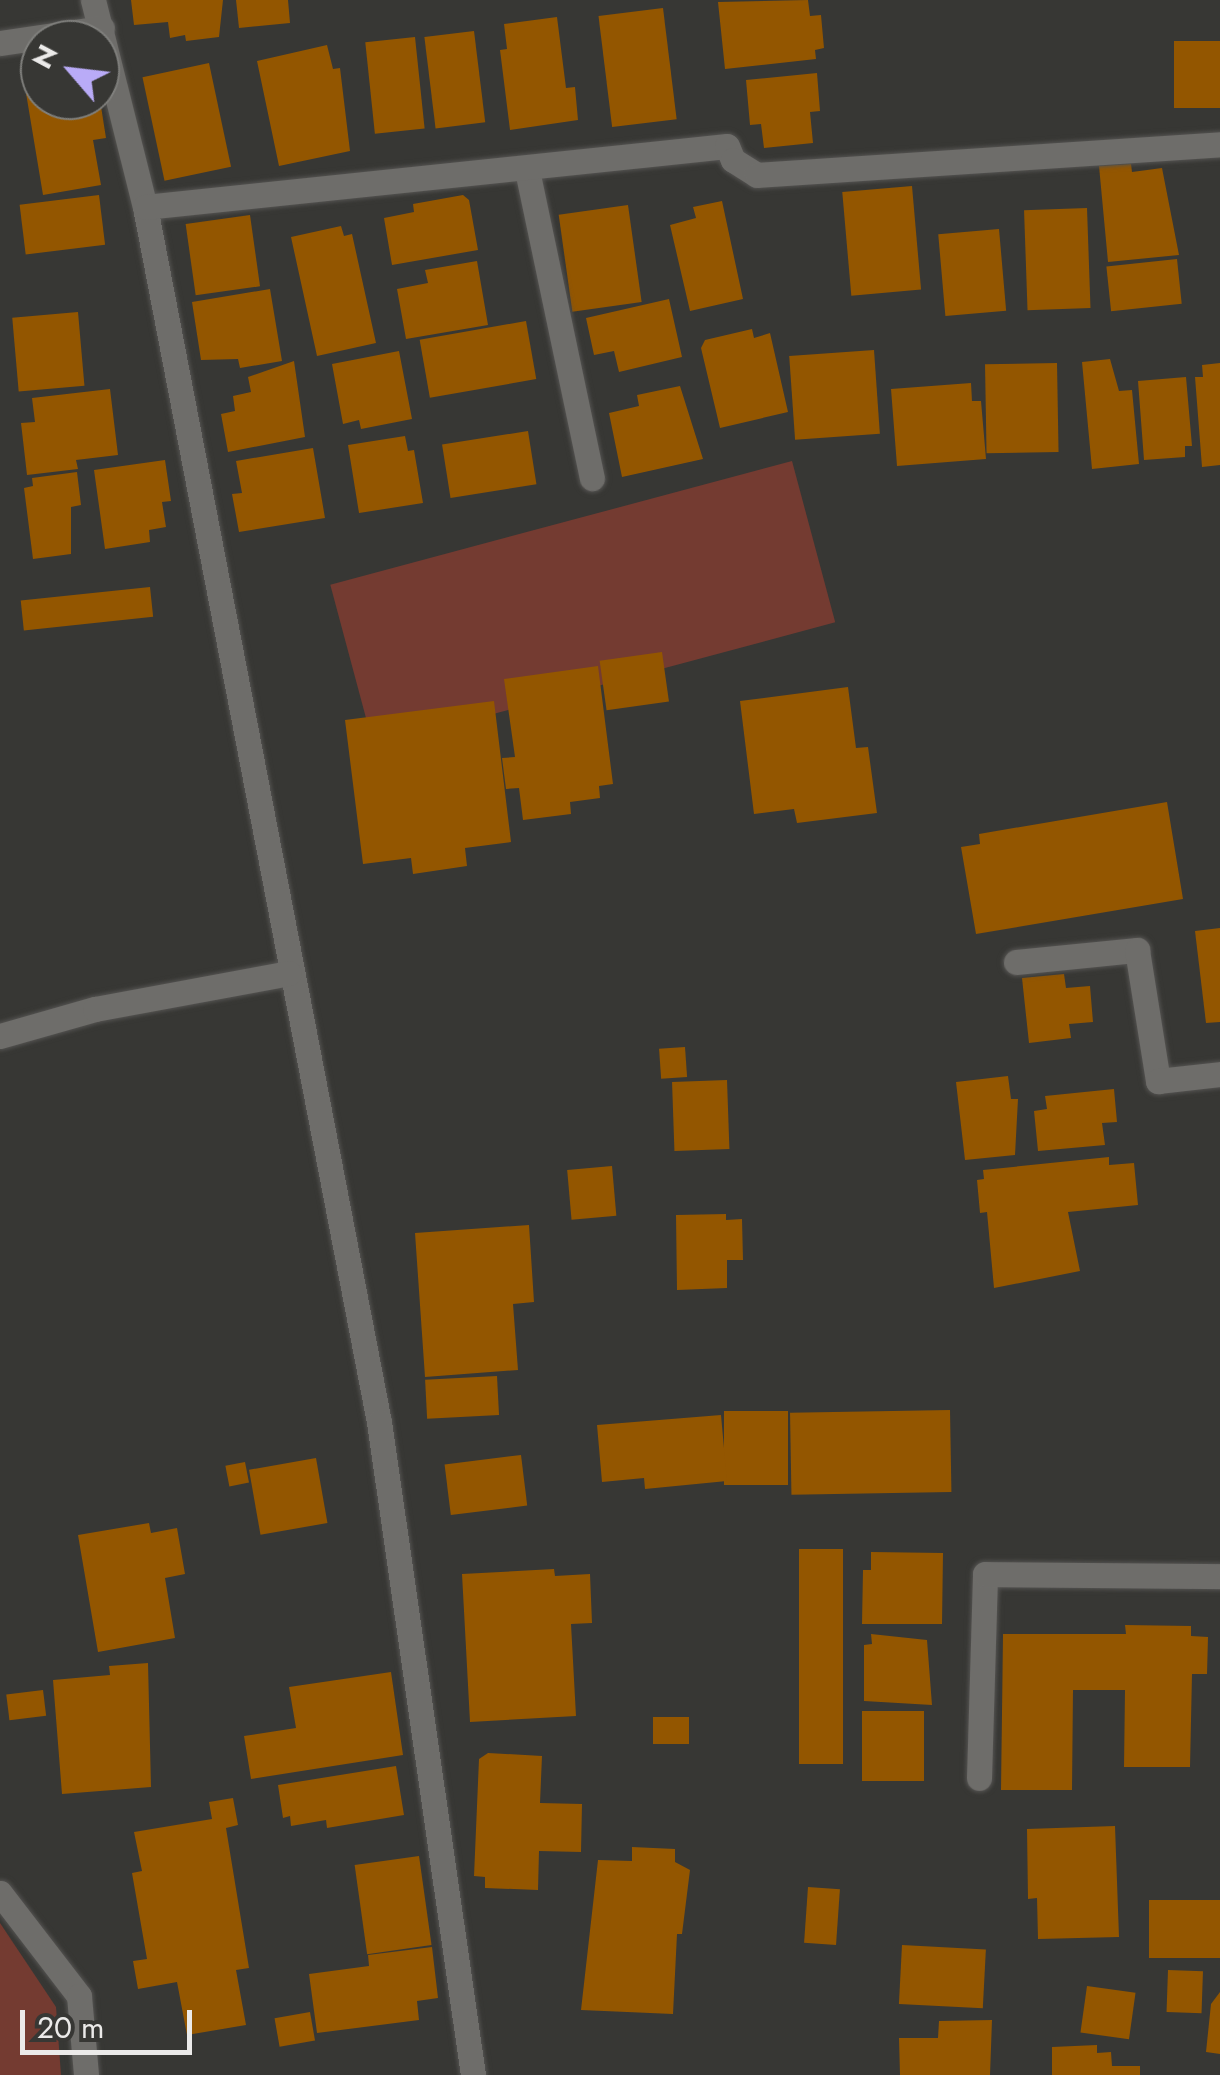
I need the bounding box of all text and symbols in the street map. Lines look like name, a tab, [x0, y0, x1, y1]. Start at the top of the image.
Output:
north arrow	[20, 20, 120, 120]
text: N	[22, 37, 68, 76]
scale bar	[25, 1990, 198, 2052]
text: 20 m	[37, 2006, 104, 2049]

